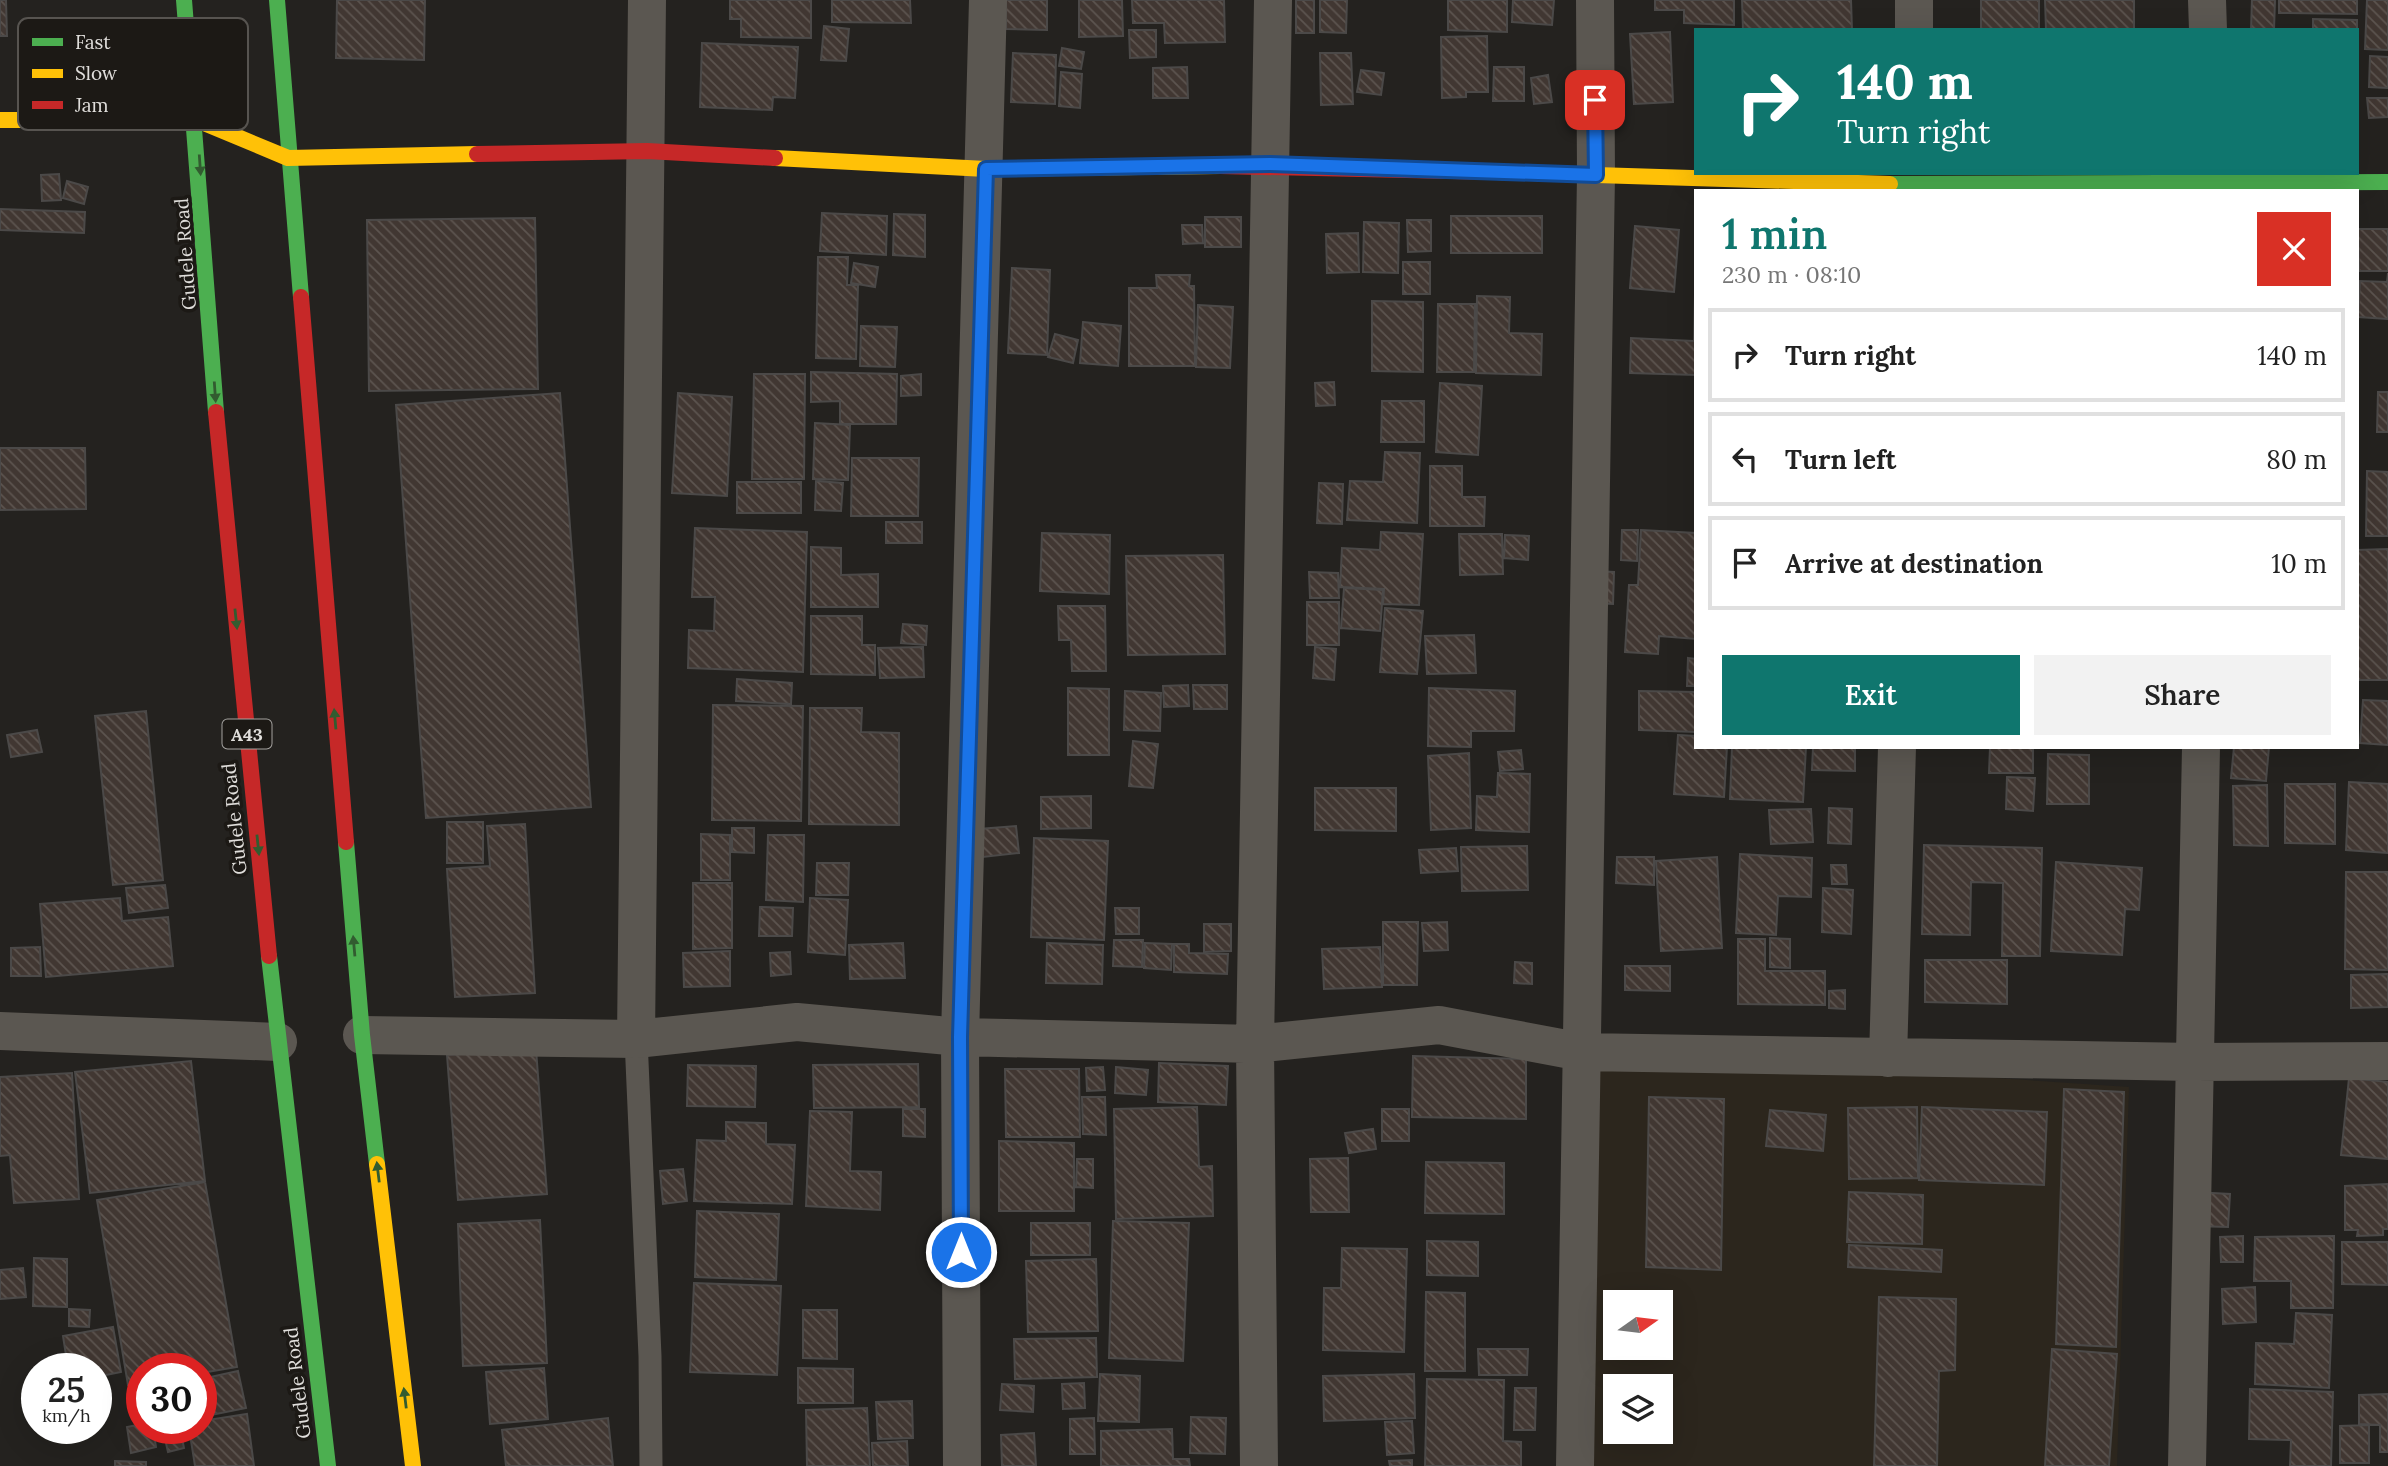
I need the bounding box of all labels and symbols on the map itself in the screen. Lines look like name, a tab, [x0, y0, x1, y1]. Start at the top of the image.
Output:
legend	[18, 18, 248, 130]
text: Fast	[75, 30, 111, 54]
text: Slow	[75, 61, 118, 85]
pin	[1565, 70, 1625, 130]
text: Jam	[74, 93, 109, 117]
one-way arrow	[195, 155, 206, 177]
street label: Gudele Road	[169, 197, 201, 311]
one-way arrow	[210, 382, 221, 404]
one-way arrow	[230, 608, 241, 630]
one-way arrow	[329, 708, 340, 730]
road number: A43	[222, 720, 272, 748]
street label: Gudele Road	[216, 762, 252, 876]
one-way arrow	[253, 835, 264, 857]
one-way arrow	[349, 935, 360, 957]
one-way arrow	[373, 1161, 384, 1183]
position arrow	[924, 1215, 998, 1289]
north arrow	[1603, 1290, 1673, 1360]
street label: Gudele Road	[278, 1326, 316, 1440]
speed limit sign: 30	[126, 1353, 217, 1444]
one-way arrow	[399, 1387, 410, 1409]

